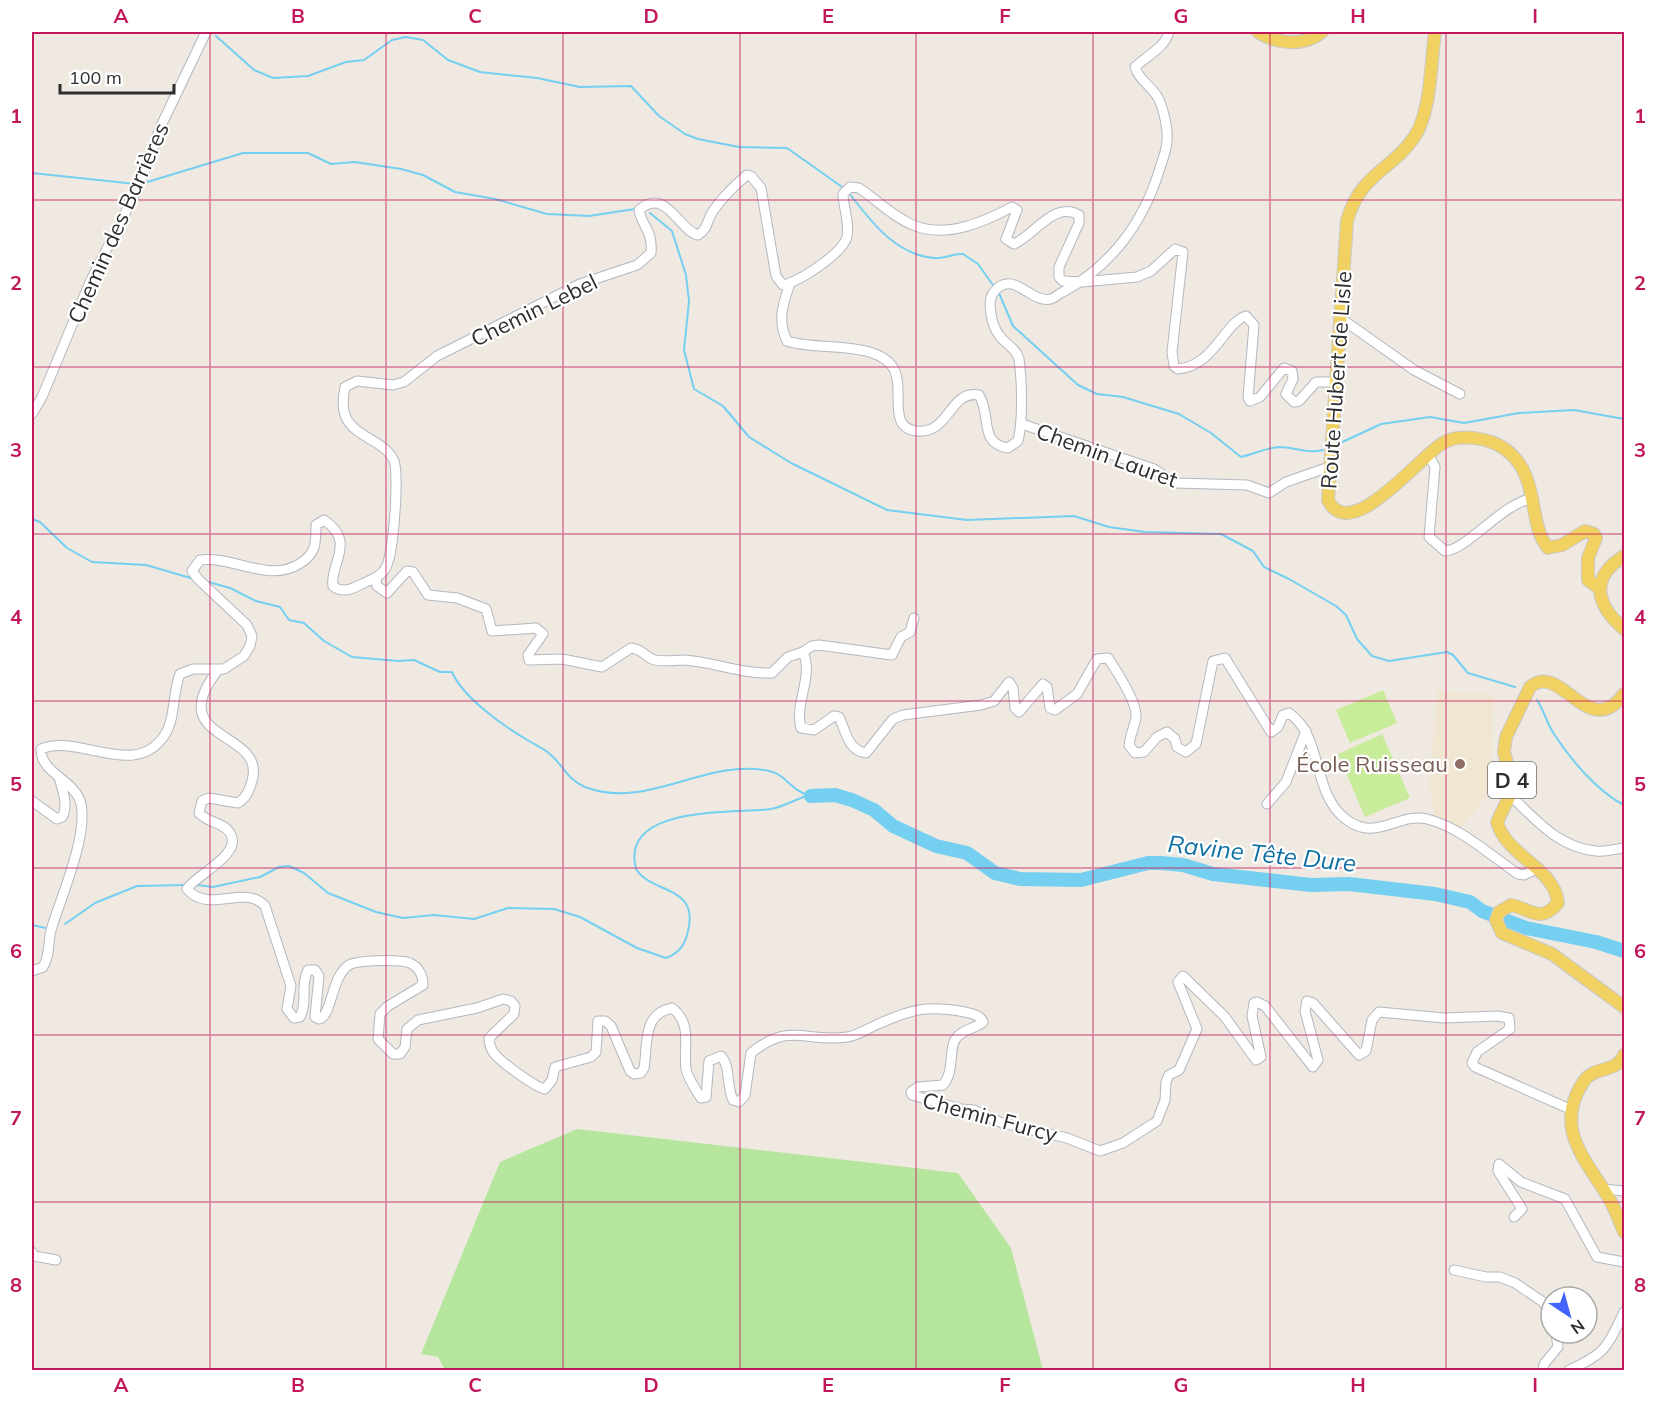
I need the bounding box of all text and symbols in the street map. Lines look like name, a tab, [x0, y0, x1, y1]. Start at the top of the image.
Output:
text: A	[114, 3, 129, 28]
text: B	[291, 3, 305, 28]
text: C	[468, 3, 482, 28]
text: D	[643, 3, 659, 28]
text: E	[822, 3, 834, 28]
text: F	[999, 3, 1011, 28]
text: G	[1174, 3, 1188, 28]
text: H	[1350, 3, 1366, 28]
text: I	[1532, 3, 1538, 28]
scale bar	[60, 57, 174, 95]
text: 100 m	[69, 66, 122, 89]
text: 1	[10, 103, 22, 128]
text: 1	[1634, 103, 1646, 128]
street label: Chemin des Barrières	[61, 118, 175, 328]
street label: Chemin Lebel	[466, 267, 602, 353]
text: 2	[10, 270, 22, 295]
street label: Route Hubert de Lisle	[1314, 270, 1358, 490]
text: 2	[1634, 270, 1646, 295]
street label: Chemin Lauret	[1032, 416, 1182, 494]
text: 3	[10, 437, 22, 462]
text: 3	[1634, 437, 1646, 462]
text: 4	[10, 604, 22, 629]
text: 4	[1634, 604, 1646, 629]
place label: École Ruisseau	[1296, 750, 1448, 778]
marker: École Ruisseau	[1453, 757, 1467, 771]
road number: D 4	[1488, 762, 1536, 798]
text: 5	[10, 771, 22, 796]
text: 5	[1634, 771, 1646, 796]
water label: Ravine Tête Dure	[1166, 828, 1358, 878]
text: 6	[10, 938, 22, 963]
text: 6	[1634, 938, 1646, 963]
street label: Chemin Furcy	[920, 1086, 1061, 1149]
text: 7	[10, 1105, 22, 1130]
text: 7	[1634, 1105, 1646, 1130]
text: 8	[10, 1272, 22, 1297]
text: 8	[1634, 1272, 1646, 1297]
north arrow	[1539, 1285, 1599, 1345]
text: N	[1567, 1315, 1589, 1339]
text: A	[114, 1372, 129, 1397]
text: B	[291, 1372, 305, 1397]
text: C	[468, 1372, 482, 1397]
text: D	[643, 1372, 659, 1397]
text: E	[822, 1372, 834, 1397]
text: F	[999, 1372, 1011, 1397]
text: G	[1174, 1372, 1188, 1397]
text: H	[1350, 1372, 1366, 1397]
text: I	[1532, 1372, 1538, 1397]

